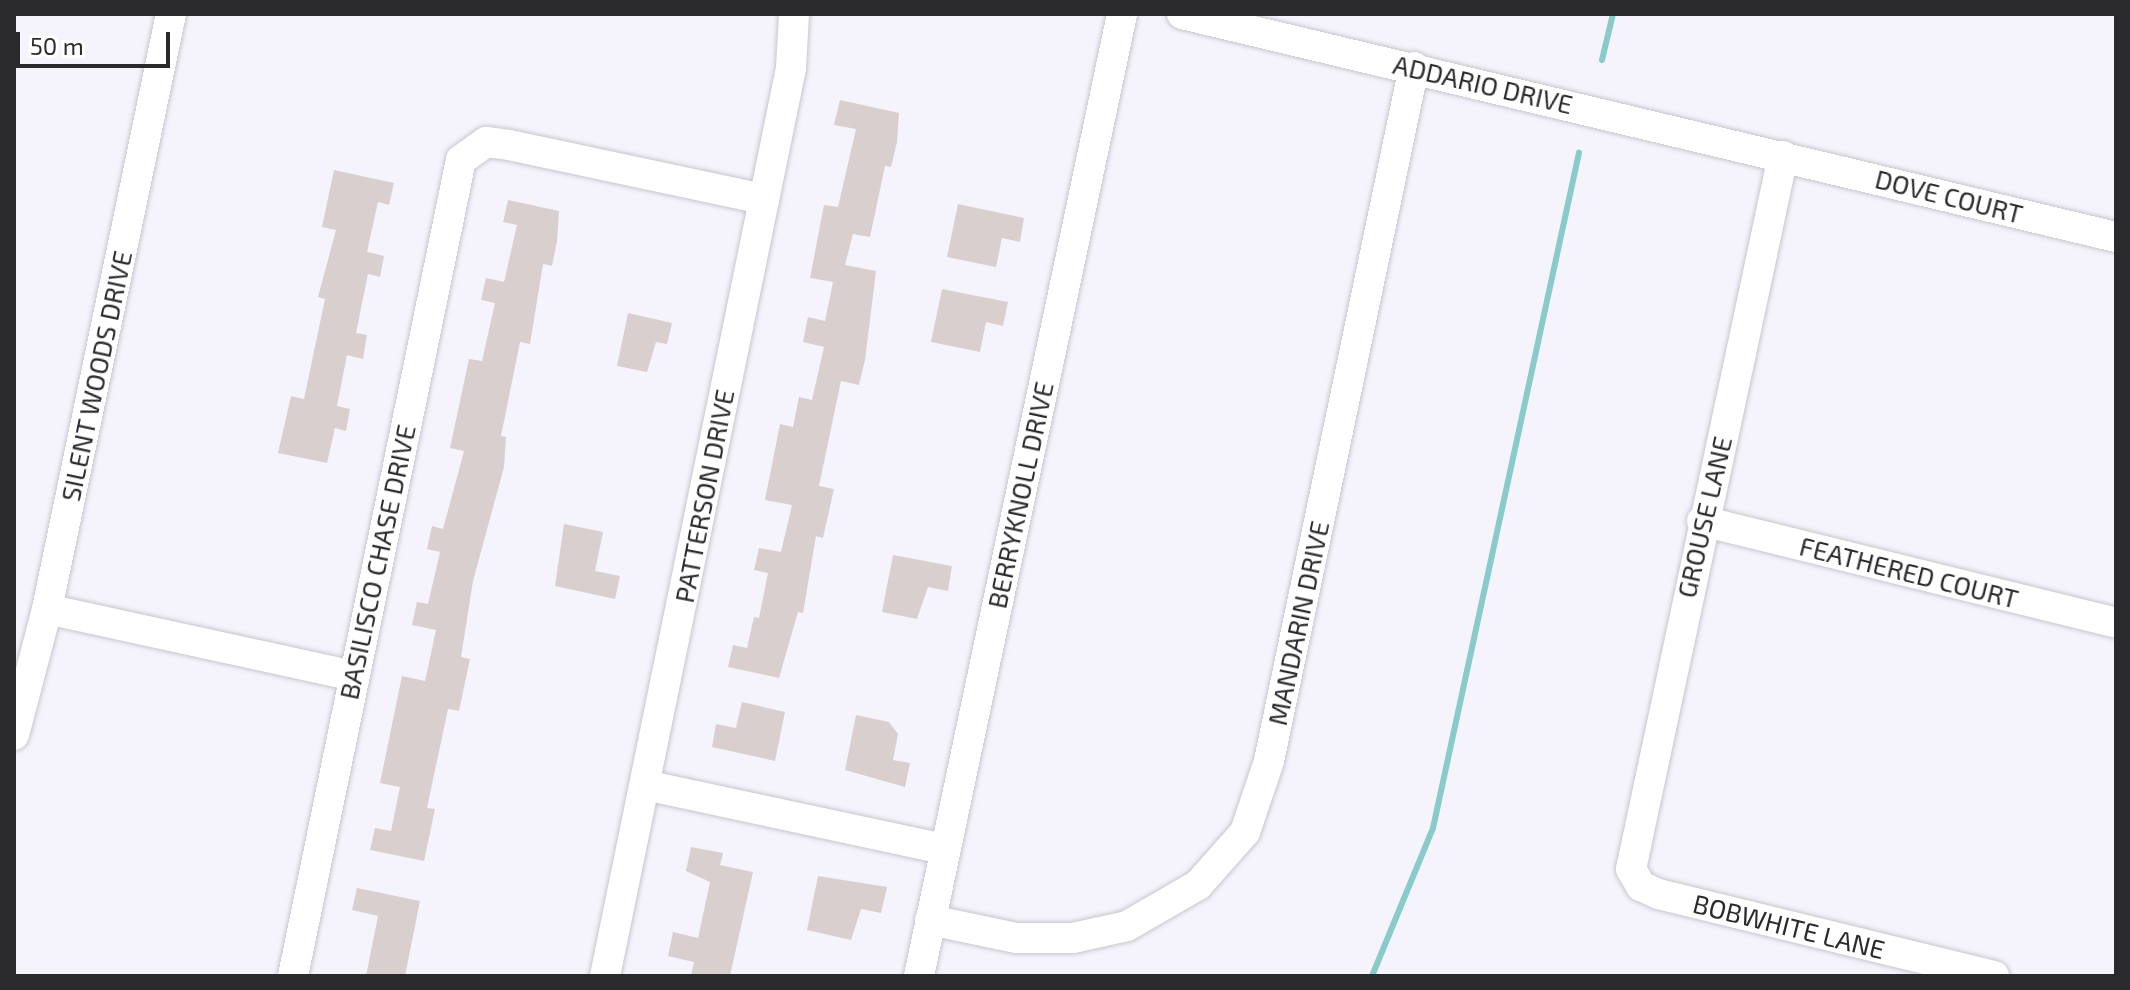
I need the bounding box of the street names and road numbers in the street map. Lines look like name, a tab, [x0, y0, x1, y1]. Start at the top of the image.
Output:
street label: ADDARIO DRIVE	[1390, 48, 1576, 120]
street label: DOVE COURT	[1872, 163, 2026, 229]
street label: SILENT WOODS DRIVE	[54, 247, 138, 505]
street label: BERRYKNOLL DRIVE	[981, 379, 1059, 611]
street label: PATTERSON DRIVE	[668, 387, 740, 605]
street label: BASILISCO CHASE DRIVE	[333, 422, 421, 702]
street label: GROUSE LANE	[1670, 433, 1738, 601]
street label: MANDARIN DRIVE	[1261, 518, 1335, 728]
street label: FEATHERED COURT	[1797, 530, 2021, 614]
street label: BOBWHITE LANE	[1690, 887, 1888, 965]

